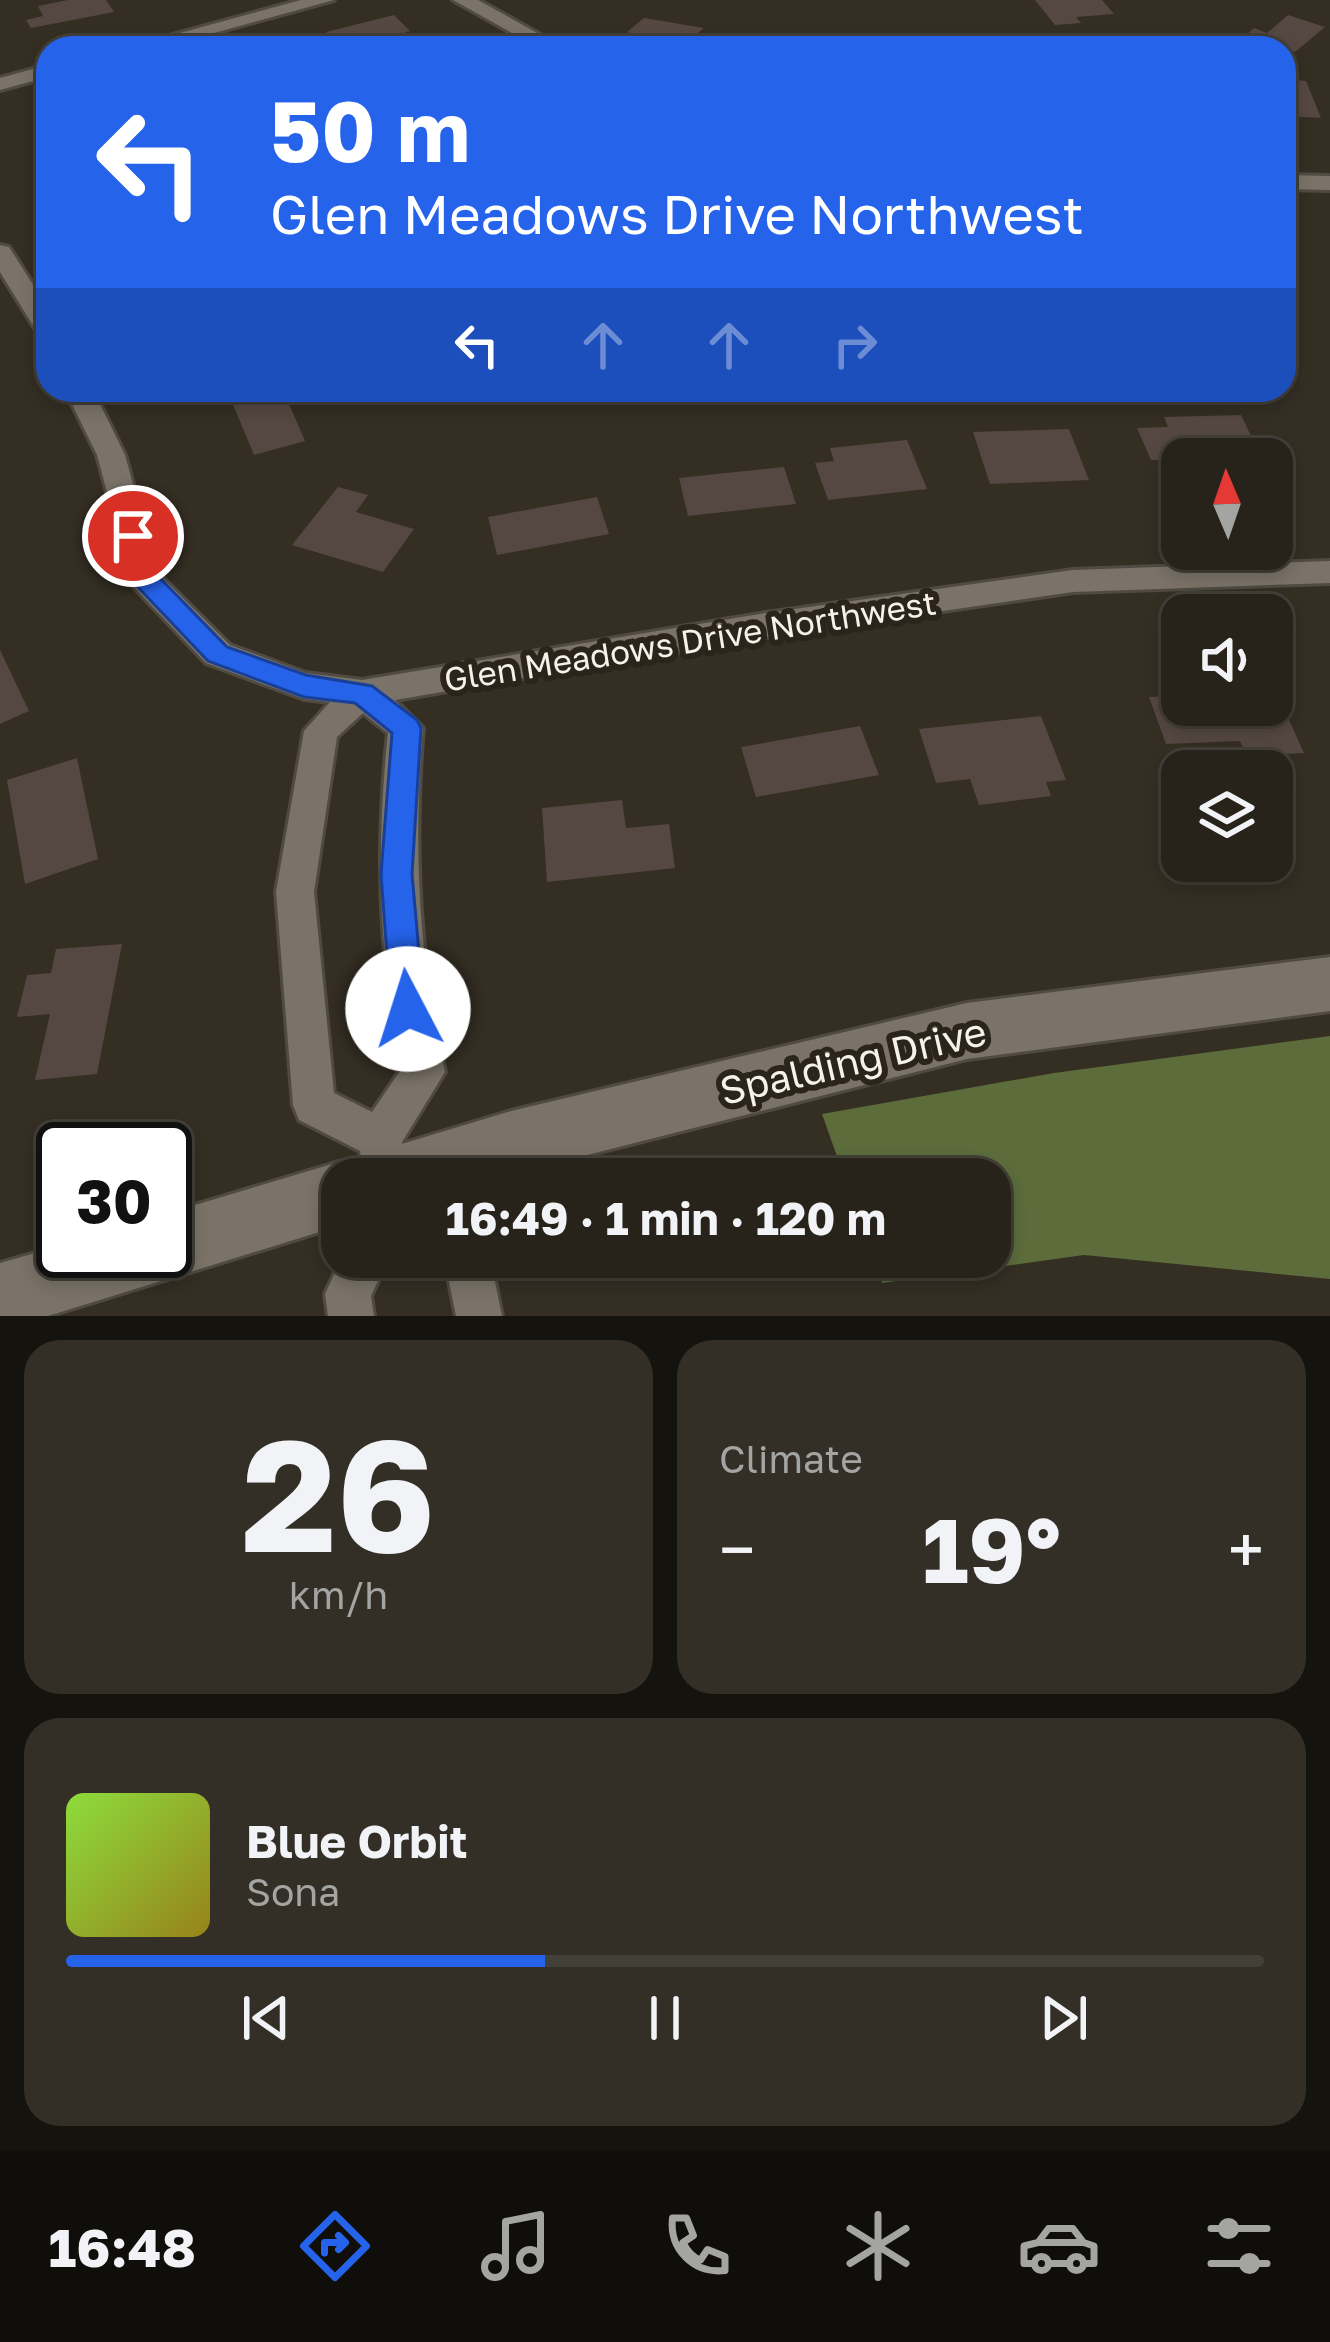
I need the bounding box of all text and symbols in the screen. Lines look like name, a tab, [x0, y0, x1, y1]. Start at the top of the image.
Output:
text: 50 m	[270, 80, 470, 180]
icon: left	[72, 84, 228, 240]
text: Glen Meadows Drive Northwest	[270, 181, 1084, 246]
icon: left	[444, 312, 510, 378]
icon: ahead	[570, 312, 636, 378]
icon: ahead	[696, 312, 762, 378]
icon: right	[822, 312, 888, 378]
north arrow	[1161, 438, 1293, 570]
map controls	[1161, 438, 1293, 882]
pin	[82, 485, 184, 587]
icon: arrive	[100, 503, 166, 569]
street label: Glen Meadows Drive Northwest	[441, 582, 939, 699]
button: sound	[1161, 594, 1293, 726]
button: layers	[1161, 750, 1293, 882]
position arrow	[345, 946, 471, 1072]
street label: Spalding Drive	[715, 1007, 991, 1114]
speed limit sign: 30	[36, 1122, 192, 1278]
text: 16:49 · 1 min · 120 m	[446, 1191, 886, 1245]
text: 26	[241, 1399, 436, 1586]
text: Climate	[719, 1435, 863, 1482]
text: 19°	[922, 1495, 1061, 1603]
text: −	[719, 1509, 755, 1589]
text: +	[1228, 1509, 1264, 1589]
text: km/h	[289, 1571, 388, 1618]
text: Blue Orbit	[246, 1814, 468, 1868]
text: Sona	[246, 1868, 340, 1915]
icon: previous	[233, 1985, 299, 2051]
icon: pause	[632, 1985, 698, 2051]
icon: next	[1031, 1985, 1097, 2051]
icon: directions	[293, 2204, 377, 2288]
icon: music	[474, 2204, 558, 2288]
icon: phone	[655, 2204, 739, 2288]
icon: climate	[836, 2204, 920, 2288]
icon: car	[1017, 2204, 1101, 2288]
icon: filters	[1197, 2204, 1281, 2288]
text: 16:48	[48, 2214, 196, 2279]

